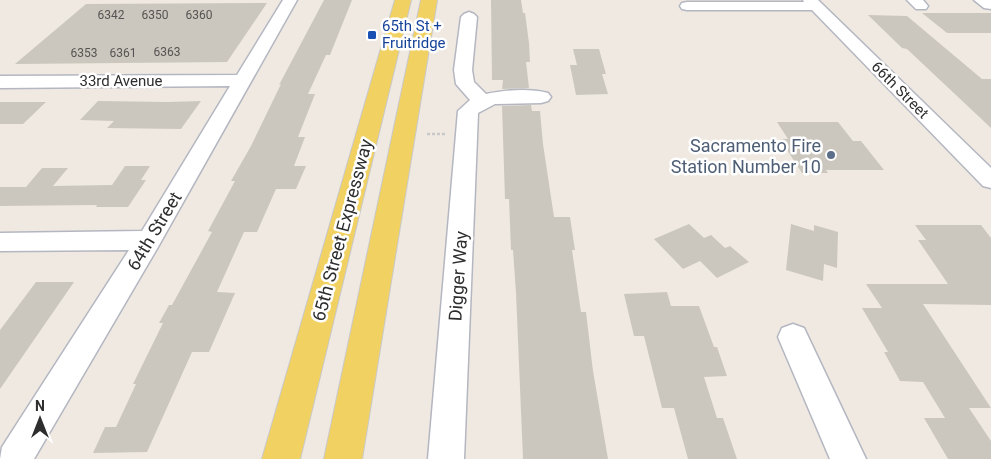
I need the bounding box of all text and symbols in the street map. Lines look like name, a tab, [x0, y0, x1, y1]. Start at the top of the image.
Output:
house number: 6342	[98, 8, 125, 22]
house number: 6350	[142, 8, 169, 22]
house number: 6360	[186, 8, 213, 22]
place label: 65th St + Fruitridge	[382, 17, 446, 52]
marker: 65th St + Fruitridge	[366, 29, 378, 41]
house number: 6363	[154, 45, 180, 59]
house number: 6353	[71, 46, 97, 60]
house number: 6361	[110, 46, 136, 60]
street label: 66th Street	[868, 58, 932, 122]
street label: 33rd Avenue	[79, 72, 163, 90]
place label: Sacramento Fire Station Number 10	[671, 135, 821, 177]
street label: 65th Street Expressway	[308, 136, 377, 323]
marker: Sacramento Fire Station Number 10	[825, 149, 837, 161]
street label: 64th Street	[122, 188, 186, 274]
street label: Digger Way	[444, 230, 472, 322]
north arrow	[15, 394, 65, 444]
text: N	[35, 398, 45, 414]

